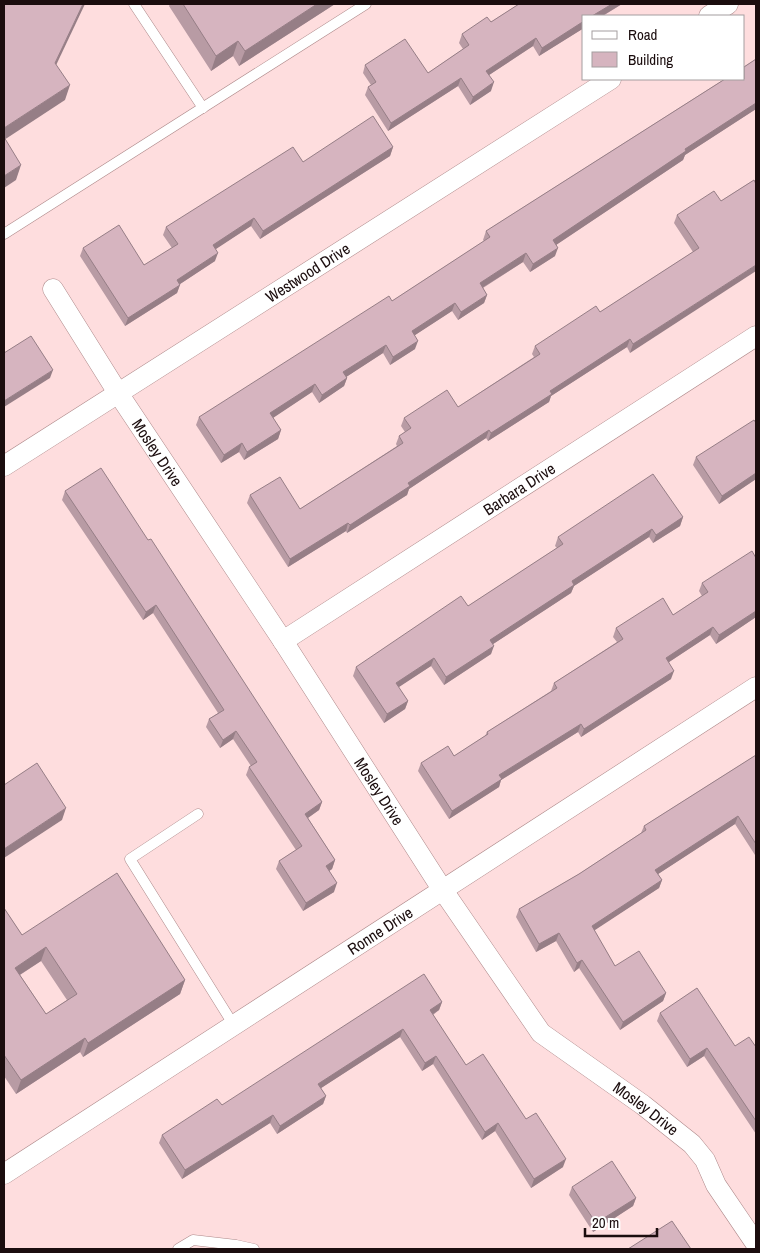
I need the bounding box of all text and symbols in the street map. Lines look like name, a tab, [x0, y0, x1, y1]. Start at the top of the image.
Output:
legend	[582, 15, 745, 80]
text: Road	[628, 24, 657, 45]
text: Building	[628, 49, 673, 70]
street label: Westwood Drive	[261, 237, 354, 308]
street label: Mosley Drive	[127, 414, 188, 490]
street label: Barbara Drive	[479, 457, 559, 520]
street label: Mosley Drive	[349, 753, 409, 829]
street label: Ronne Drive	[343, 901, 417, 960]
street label: Mosley Drive	[609, 1076, 683, 1140]
scale bar	[585, 1206, 658, 1238]
text: 20 m	[592, 1212, 619, 1233]

